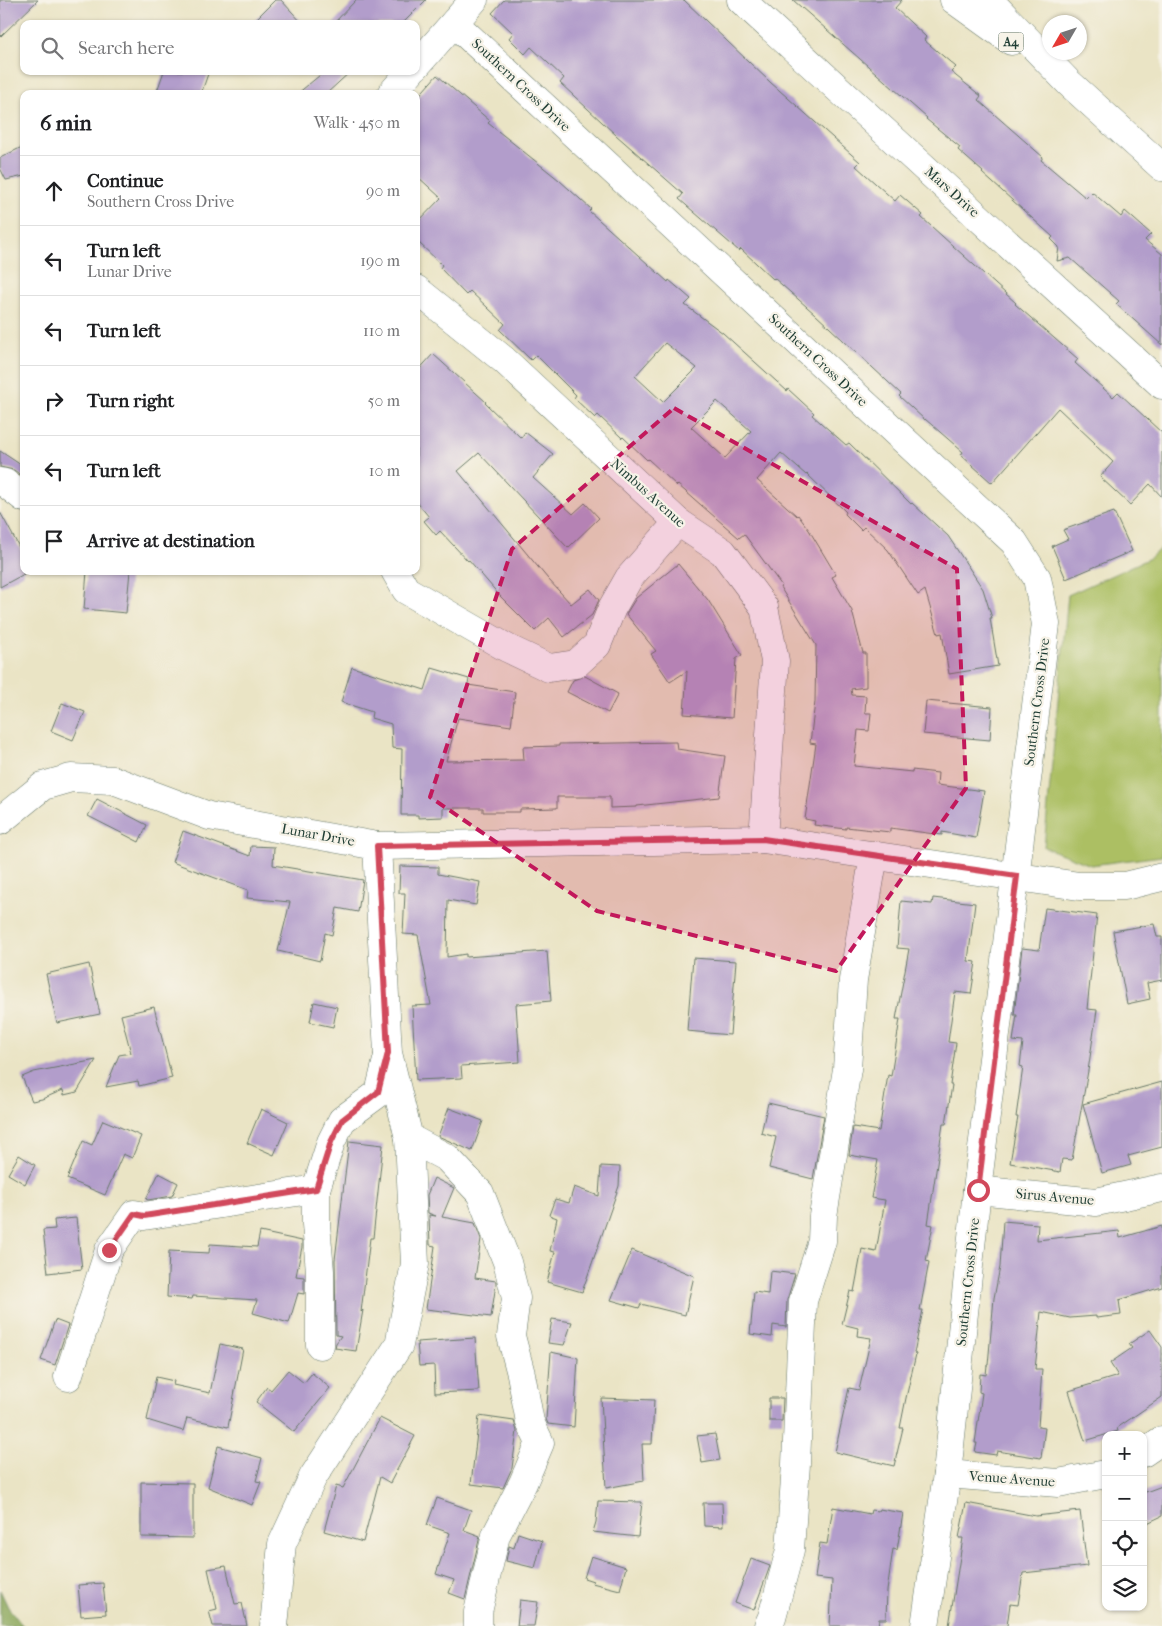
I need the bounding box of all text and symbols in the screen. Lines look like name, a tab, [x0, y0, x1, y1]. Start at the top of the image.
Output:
north arrow	[1042, 15, 1087, 60]
search box	[20, 20, 420, 75]
road number: A4	[998, 32, 1024, 52]
icon: search	[38, 34, 66, 62]
street label: Southern Cross Drive	[468, 35, 574, 135]
text: Search here	[78, 37, 174, 59]
text: 6 min	[40, 111, 92, 135]
text: Walk · 450 m	[314, 113, 400, 132]
street label: Mars Drive	[921, 163, 983, 221]
text: Continue	[87, 170, 163, 192]
icon: ahead	[40, 177, 68, 205]
text: 90 m	[366, 181, 400, 200]
text: Southern Cross Drive	[87, 192, 234, 211]
text: Turn left	[87, 240, 161, 262]
icon: left	[40, 247, 68, 275]
text: 190 m	[360, 251, 400, 270]
text: Lunar Drive	[87, 262, 172, 281]
street label: Southern Cross Drive	[765, 310, 871, 410]
icon: left	[40, 317, 68, 345]
text: Turn left	[87, 320, 161, 342]
text: 110 m	[363, 321, 400, 340]
icon: right	[40, 387, 68, 415]
text: Turn right	[87, 390, 174, 412]
text: 50 m	[368, 391, 400, 410]
street label: Nimbus Avenue	[607, 455, 689, 531]
icon: left	[40, 457, 68, 485]
text: Turn left	[87, 460, 161, 482]
text: 10 m	[369, 461, 400, 480]
icon: arrive	[40, 527, 68, 555]
text: Arrive at destination	[87, 530, 255, 552]
street label: Southern Cross Drive	[1021, 637, 1053, 767]
street label: Lunar Drive	[280, 820, 356, 850]
route start	[967, 1179, 990, 1202]
street label: Sirus Avenue	[1015, 1185, 1095, 1209]
street label: Southern Cross Drive	[953, 1217, 983, 1347]
route end	[98, 1239, 121, 1262]
map controls	[1102, 1431, 1147, 1611]
button: +	[1102, 1431, 1147, 1476]
street label: Venue Avenue	[967, 1467, 1056, 1490]
button: −	[1102, 1476, 1147, 1521]
button: locate	[1102, 1521, 1147, 1566]
button: layers	[1102, 1566, 1147, 1611]

